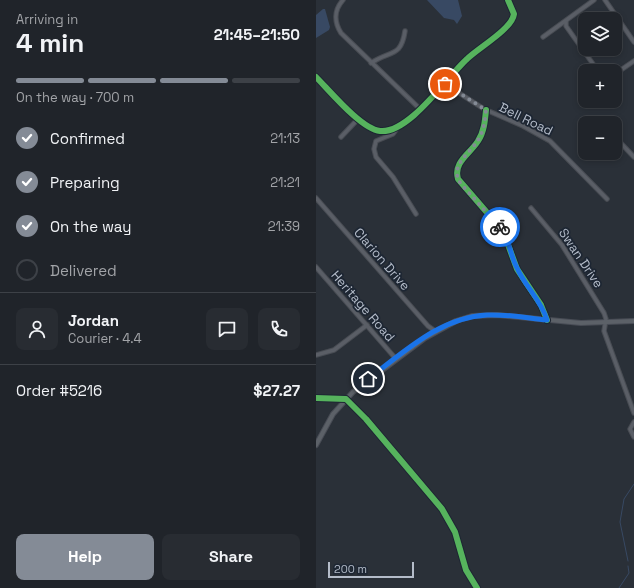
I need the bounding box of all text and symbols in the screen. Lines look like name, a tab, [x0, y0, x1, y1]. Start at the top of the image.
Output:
text: Arriving in	[16, 11, 78, 28]
map controls	[578, 12, 622, 160]
button: layers	[578, 12, 622, 56]
text: 21:45–21:50	[214, 25, 300, 44]
text: 4 min	[16, 26, 84, 60]
button: +	[578, 64, 622, 108]
pin	[428, 67, 462, 101]
icon: bag	[434, 73, 456, 95]
text: On the way · 700 m	[16, 89, 134, 106]
street label: Bell Road	[496, 99, 556, 139]
button: −	[578, 116, 622, 160]
icon: check	[16, 127, 38, 149]
text: Confirmed	[50, 129, 125, 148]
text: 21:13	[270, 130, 300, 147]
icon: check	[16, 171, 38, 193]
text: Preparing	[50, 173, 120, 192]
text: 21:21	[270, 174, 300, 191]
courier	[480, 207, 520, 247]
icon: check	[16, 215, 38, 237]
icon: bike	[489, 216, 511, 238]
text: On the way	[50, 217, 131, 236]
text: 21:39	[268, 218, 300, 235]
street label: Clarion Drive	[350, 224, 414, 294]
street label: Swan Drive	[555, 225, 607, 291]
text: Delivered	[50, 261, 117, 280]
street label: Heritage Road	[327, 267, 399, 345]
button: person	[16, 308, 58, 350]
button: chat	[206, 308, 248, 350]
button: phone	[258, 308, 300, 350]
text: Jordan	[68, 311, 119, 330]
text: Courier · 4.4	[68, 330, 142, 347]
pin	[351, 362, 385, 396]
icon: home	[357, 368, 379, 390]
text: Order #5216	[16, 381, 102, 400]
text: $27.27	[253, 381, 300, 400]
button: Help	[16, 534, 154, 580]
button: Share	[162, 534, 300, 580]
scale bar	[328, 560, 414, 579]
text: 200 m	[334, 562, 367, 576]

